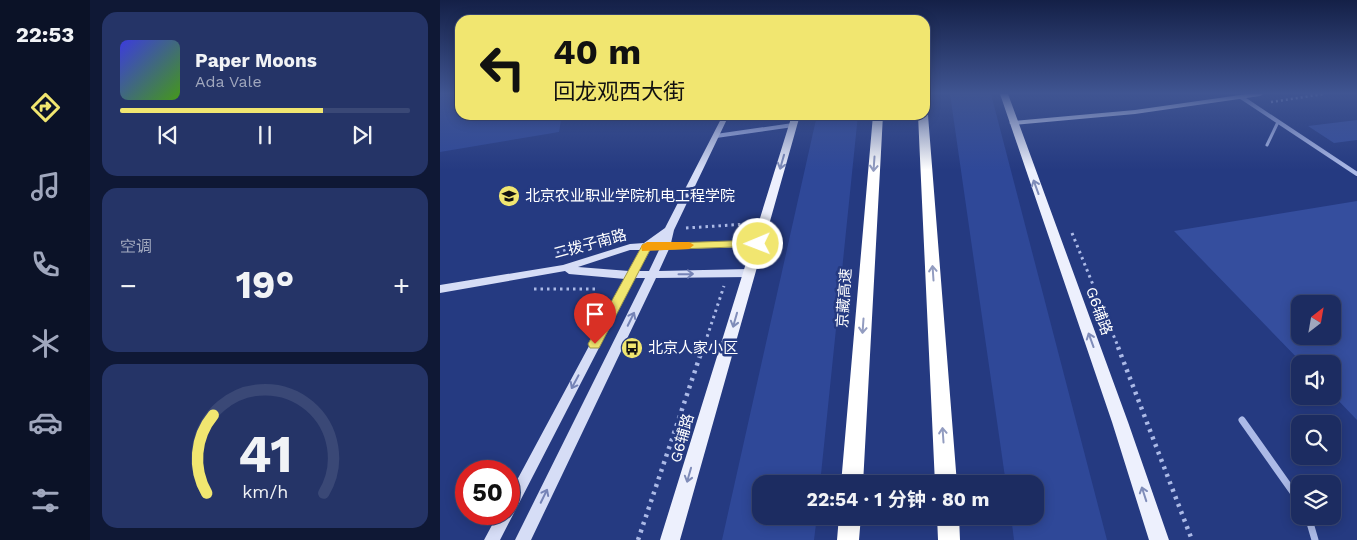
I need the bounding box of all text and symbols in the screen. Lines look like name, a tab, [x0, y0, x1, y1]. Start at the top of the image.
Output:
text: 22:53	[16, 22, 74, 47]
text: 40 m	[553, 31, 641, 73]
icon: left	[470, 35, 535, 100]
text: Paper Moons	[195, 49, 317, 72]
text: Ada Vale	[195, 72, 262, 91]
text: 回龙观西大街	[553, 79, 685, 104]
icon: directions	[28, 90, 63, 125]
icon: previous	[154, 121, 182, 149]
icon: pause	[251, 121, 279, 149]
icon: next	[348, 121, 376, 149]
one-way arrow	[776, 153, 786, 169]
one-way arrow	[870, 155, 879, 171]
icon: music	[28, 169, 63, 204]
one-way arrow	[1031, 180, 1040, 195]
school or university icon: 北京农业职业学院机电工程学院	[497, 184, 521, 208]
place label: 北京农业职业学院机电工程学院	[525, 187, 735, 205]
position arrow	[731, 217, 783, 269]
street label: 二拨子南路	[551, 226, 629, 262]
text: 空调	[120, 237, 152, 256]
icon: phone	[28, 247, 63, 282]
text: 19°	[236, 263, 294, 307]
one-way arrow	[928, 265, 937, 281]
street label: 京藏高速	[833, 267, 855, 329]
text: −	[120, 269, 137, 302]
text: +	[393, 269, 410, 302]
one-way arrow	[678, 269, 694, 279]
street label: G6辅路	[1082, 284, 1116, 338]
pin	[574, 293, 616, 344]
north arrow	[1291, 295, 1341, 345]
map controls	[1291, 295, 1341, 525]
icon: arrive	[581, 300, 609, 328]
one-way arrow	[626, 311, 636, 326]
one-way arrow	[730, 311, 740, 327]
one-way arrow	[858, 317, 868, 333]
icon: climate	[28, 326, 63, 361]
one-way arrow	[1086, 333, 1095, 348]
bus stop icon: 北京人家小区	[620, 336, 644, 360]
place label: 北京人家小区	[648, 339, 738, 357]
button: sound	[1291, 355, 1341, 405]
one-way arrow	[570, 374, 579, 389]
icon: car	[28, 405, 63, 440]
street label: G6辅路	[666, 411, 698, 465]
button: search	[1291, 415, 1341, 465]
text: 41	[238, 424, 292, 485]
one-way arrow	[938, 427, 947, 443]
speed limit sign: 50	[455, 460, 520, 525]
one-way arrow	[684, 467, 694, 483]
button: layers	[1291, 475, 1341, 525]
text: km/h	[242, 481, 288, 502]
icon: filters	[28, 483, 63, 518]
one-way arrow	[1139, 486, 1148, 502]
text: 22:54 · 1 分钟 · 80 m	[807, 488, 989, 511]
one-way arrow	[540, 489, 550, 504]

